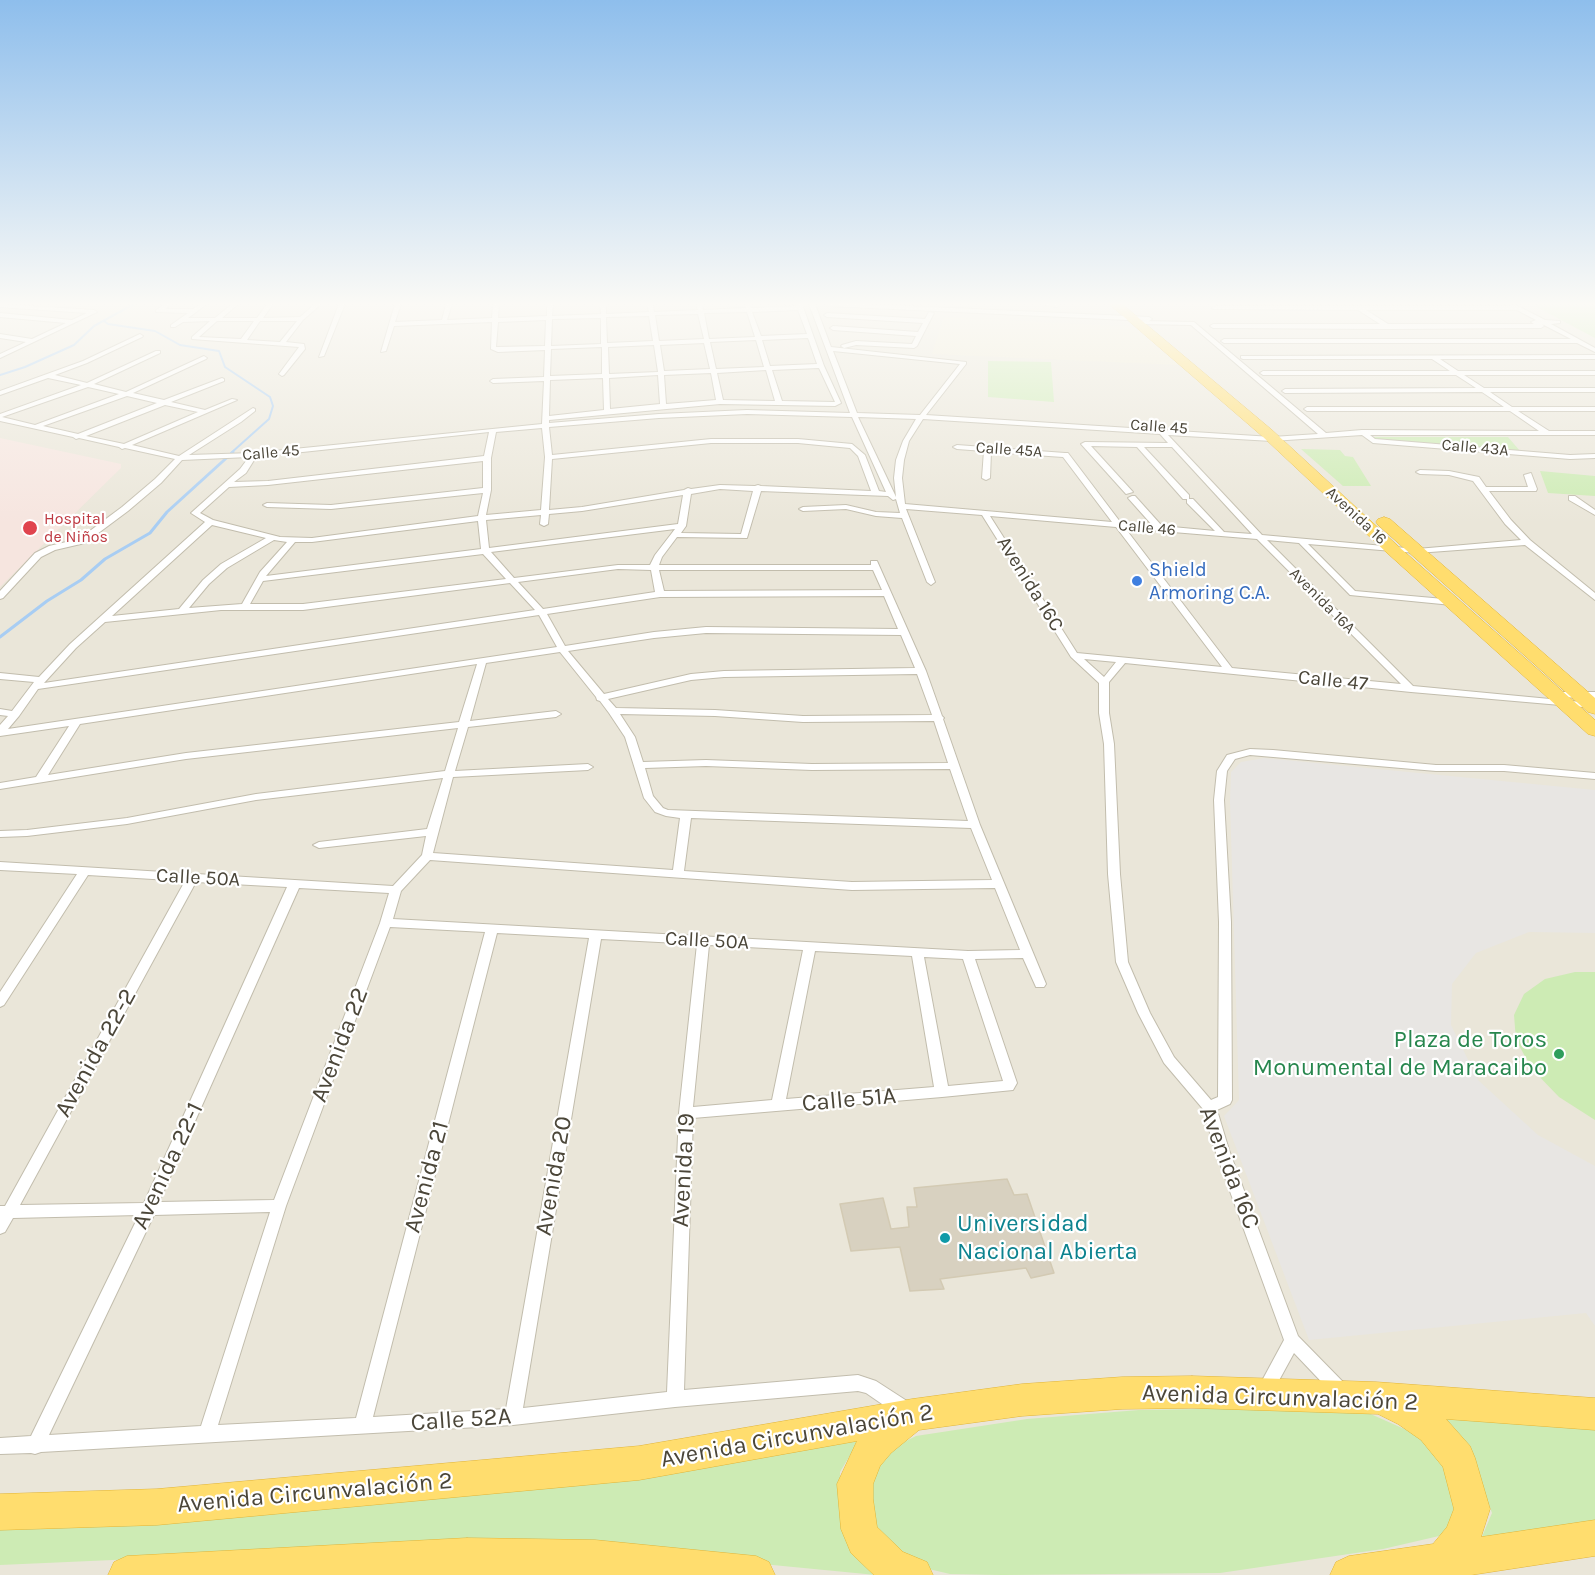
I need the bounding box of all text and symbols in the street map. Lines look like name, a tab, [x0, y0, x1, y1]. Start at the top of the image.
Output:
street label: Calle 45	[1130, 415, 1188, 439]
street label: Calle 43A	[1441, 436, 1509, 460]
street label: Calle 45A	[975, 438, 1043, 462]
street label: Calle 45	[241, 441, 301, 465]
street label: Avenida 16	[1322, 483, 1390, 549]
place label: Hospital de Niños	[44, 509, 108, 547]
street label: Calle 46	[1117, 516, 1177, 540]
marker: Hospital de Niños	[21, 519, 39, 537]
street label: Avenida 16C	[991, 532, 1069, 636]
place label: Shield Armoring C.A.	[1149, 558, 1270, 605]
street label: Avenida 16A	[1285, 564, 1359, 638]
marker: Shield Armoring C.A.	[1130, 574, 1144, 588]
street label: Calle 47	[1297, 665, 1369, 697]
street label: Calle 50A	[155, 864, 241, 892]
street label: Calle 50A	[664, 927, 750, 955]
street label: Avenida 22-2	[49, 984, 143, 1122]
street label: Avenida 22	[305, 984, 375, 1106]
place label: Plaza de Toros Monumental de Maracaibo	[1253, 1026, 1547, 1082]
marker: Plaza de Toros Monumental de Maracaibo	[1552, 1047, 1566, 1061]
street label: Calle 51A	[801, 1082, 897, 1118]
street label: Avenida 22-1	[126, 1098, 210, 1234]
street label: Avenida 16C	[1192, 1103, 1266, 1233]
street label: Avenida 19	[667, 1112, 701, 1228]
street label: Avenida 20	[529, 1114, 579, 1238]
street label: Avenida 21	[398, 1118, 456, 1236]
place label: Universidad Nacional Abierta	[957, 1210, 1138, 1266]
marker: Universidad Nacional Abierta	[938, 1231, 952, 1245]
street label: Avenida Circunvalación 2	[1141, 1379, 1419, 1417]
street label: Avenida Circunvalación 2	[658, 1398, 936, 1474]
street label: Calle 52A	[410, 1402, 512, 1438]
street label: Avenida Circunvalación 2	[176, 1467, 454, 1519]

